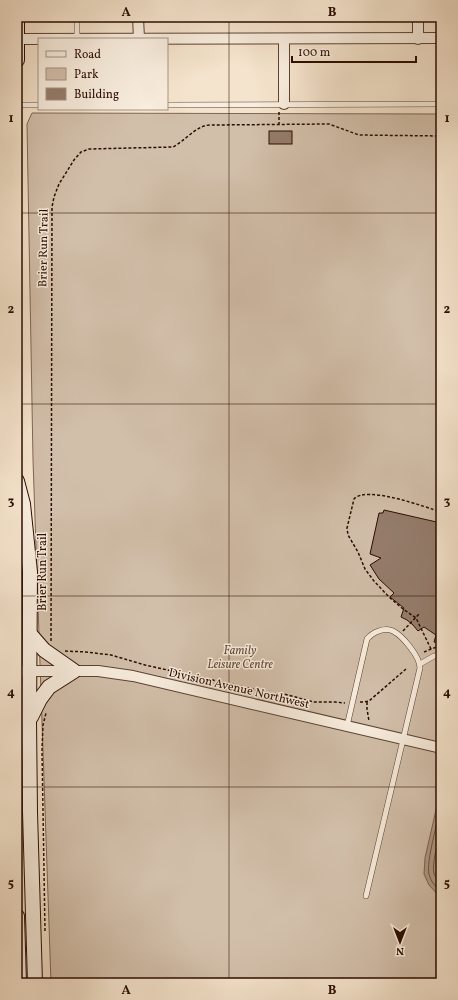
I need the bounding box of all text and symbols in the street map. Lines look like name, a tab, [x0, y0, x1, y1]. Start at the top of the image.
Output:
text: A	[121, 4, 131, 22]
text: B	[328, 4, 337, 22]
legend	[38, 38, 168, 110]
scale bar	[292, 38, 416, 64]
text: 100 m	[298, 45, 331, 61]
text: Road	[74, 47, 101, 63]
text: Park	[74, 67, 99, 83]
text: Building	[74, 87, 119, 103]
text: 1	[8, 110, 14, 128]
text: 1	[444, 110, 450, 128]
street label: Brier Run Trail	[35, 208, 53, 287]
text: 2	[8, 301, 15, 319]
text: 2	[444, 301, 451, 319]
text: 3	[8, 493, 15, 511]
text: 3	[444, 493, 451, 511]
street label: Brier Run Trail	[35, 533, 51, 611]
park label: Family Leisure Centre	[207, 643, 273, 673]
street label: Division Avenue Northwest	[167, 665, 311, 713]
text: 4	[7, 684, 15, 702]
text: 4	[443, 684, 451, 702]
text: 5	[8, 875, 14, 893]
text: 5	[444, 875, 450, 893]
north arrow	[380, 922, 420, 962]
text: N	[396, 943, 404, 958]
text: A	[121, 982, 131, 1000]
text: B	[328, 982, 337, 1000]

